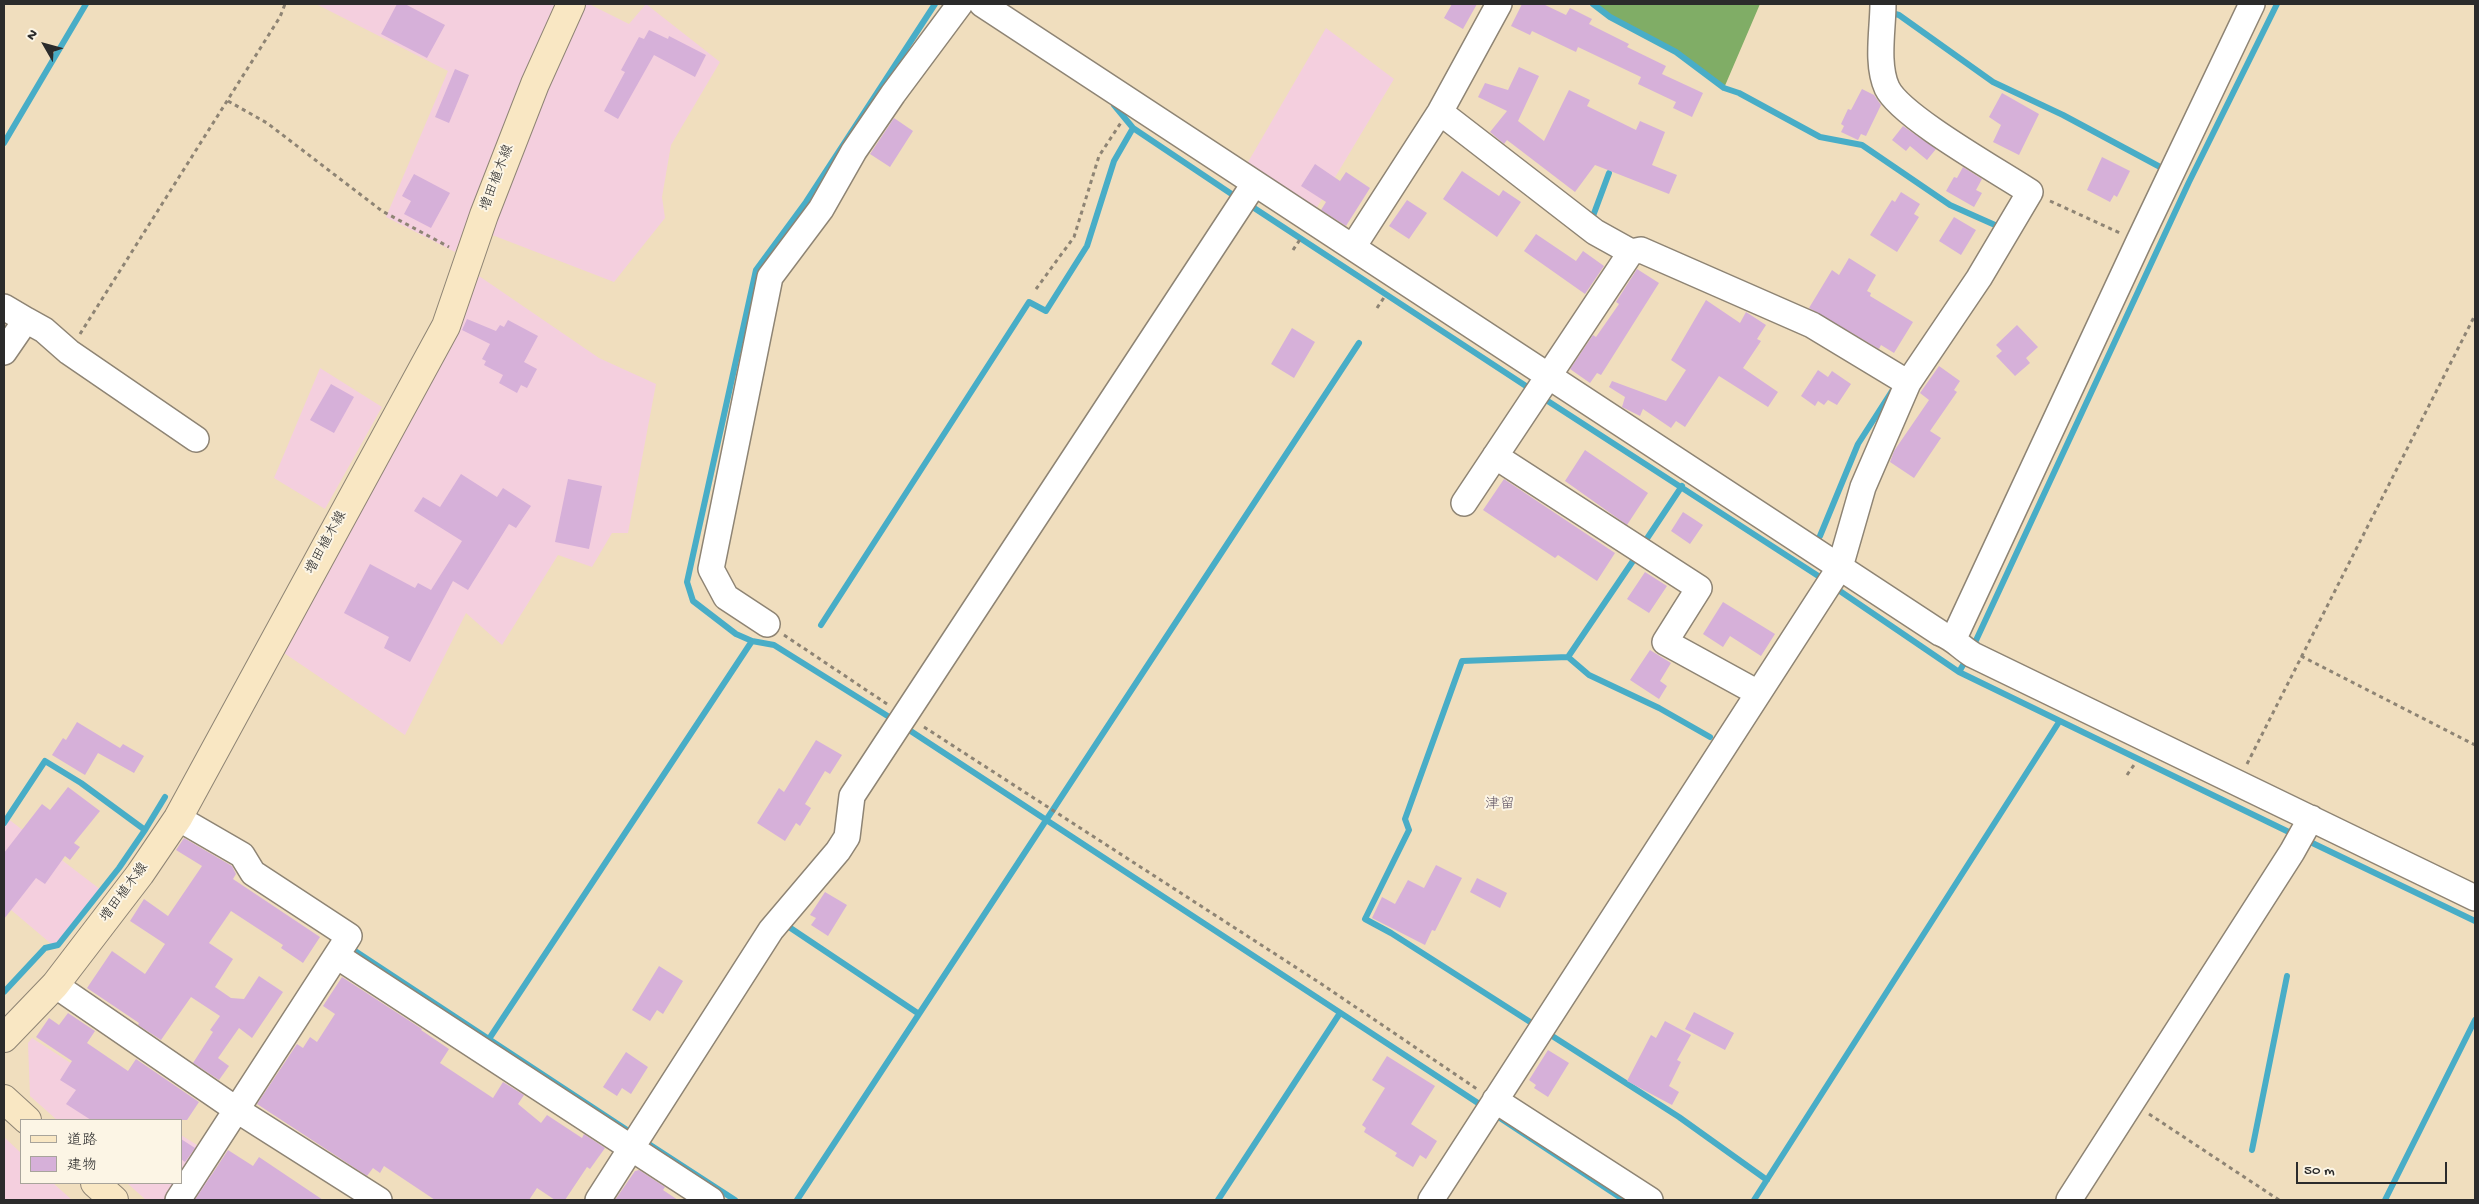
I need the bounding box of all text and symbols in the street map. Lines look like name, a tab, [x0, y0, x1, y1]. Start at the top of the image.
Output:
north arrow	[20, 20, 70, 70]
text: N	[23, 27, 42, 44]
street label: 増田植木線	[478, 142, 518, 214]
street label: 増田植木線	[303, 508, 351, 578]
district label: 津留	[1485, 797, 1515, 815]
street label: 増田植木線	[97, 860, 153, 926]
legend	[20, 1119, 182, 1184]
text: 道路	[67, 1132, 97, 1150]
scale bar	[2299, 1152, 2450, 1184]
text: 建物	[67, 1157, 97, 1175]
text: 50 m	[2304, 1162, 2335, 1180]

